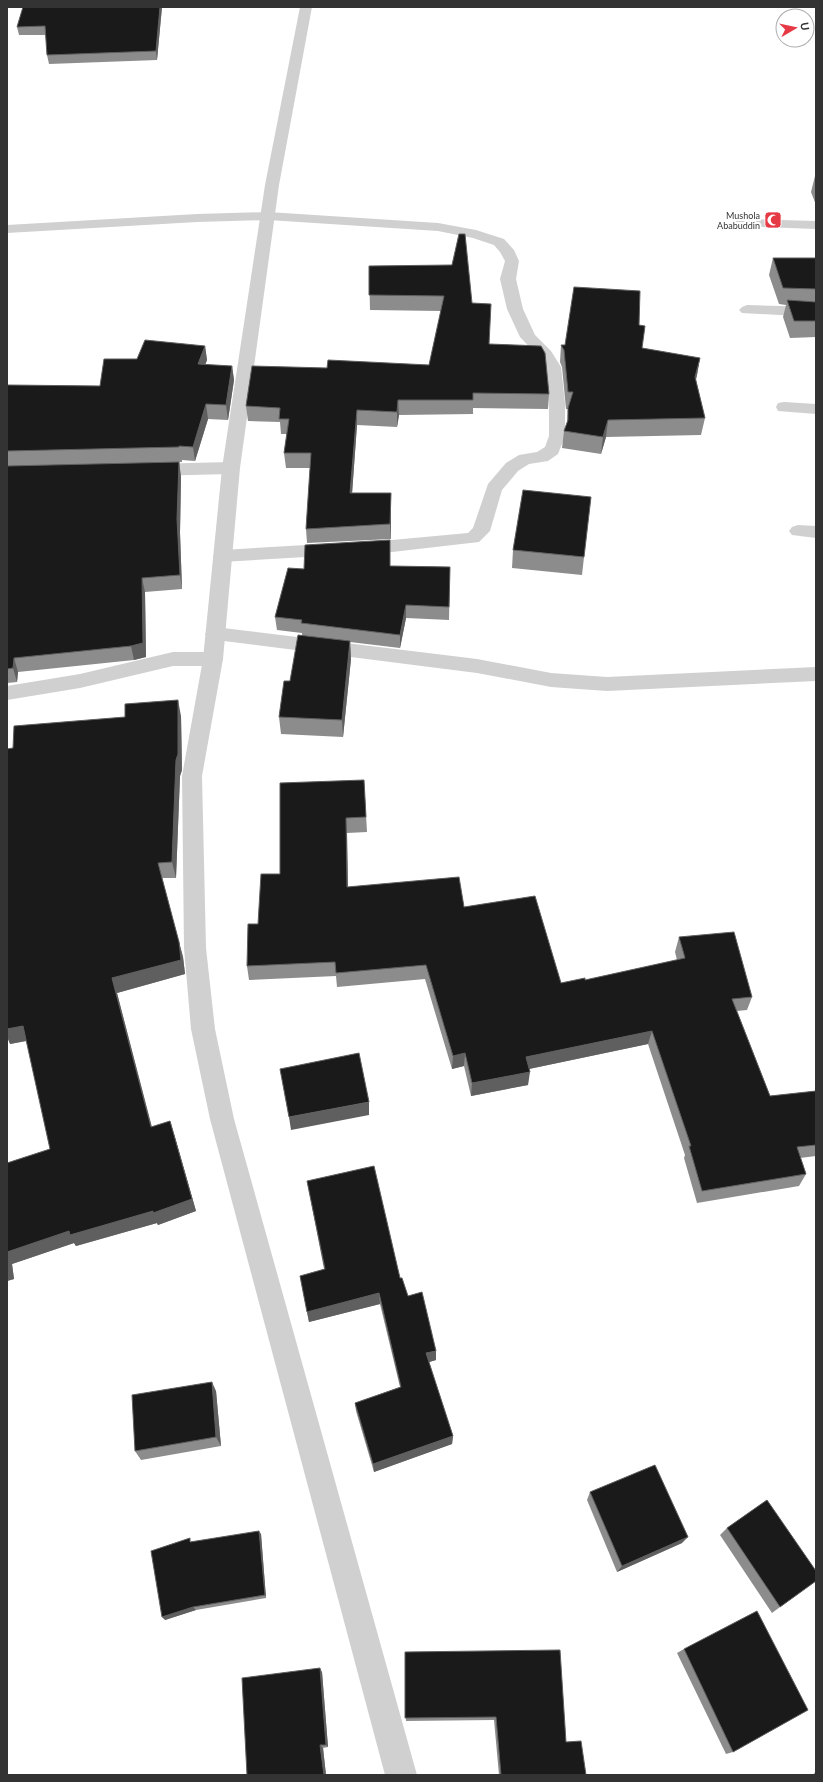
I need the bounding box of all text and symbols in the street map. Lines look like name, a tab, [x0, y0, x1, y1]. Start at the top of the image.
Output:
north arrow	[775, 8, 815, 48]
text: U	[798, 21, 812, 31]
place label: Mushola Ababuddin	[717, 210, 760, 231]
mosque icon: Mushola Ababuddin	[763, 210, 783, 230]

